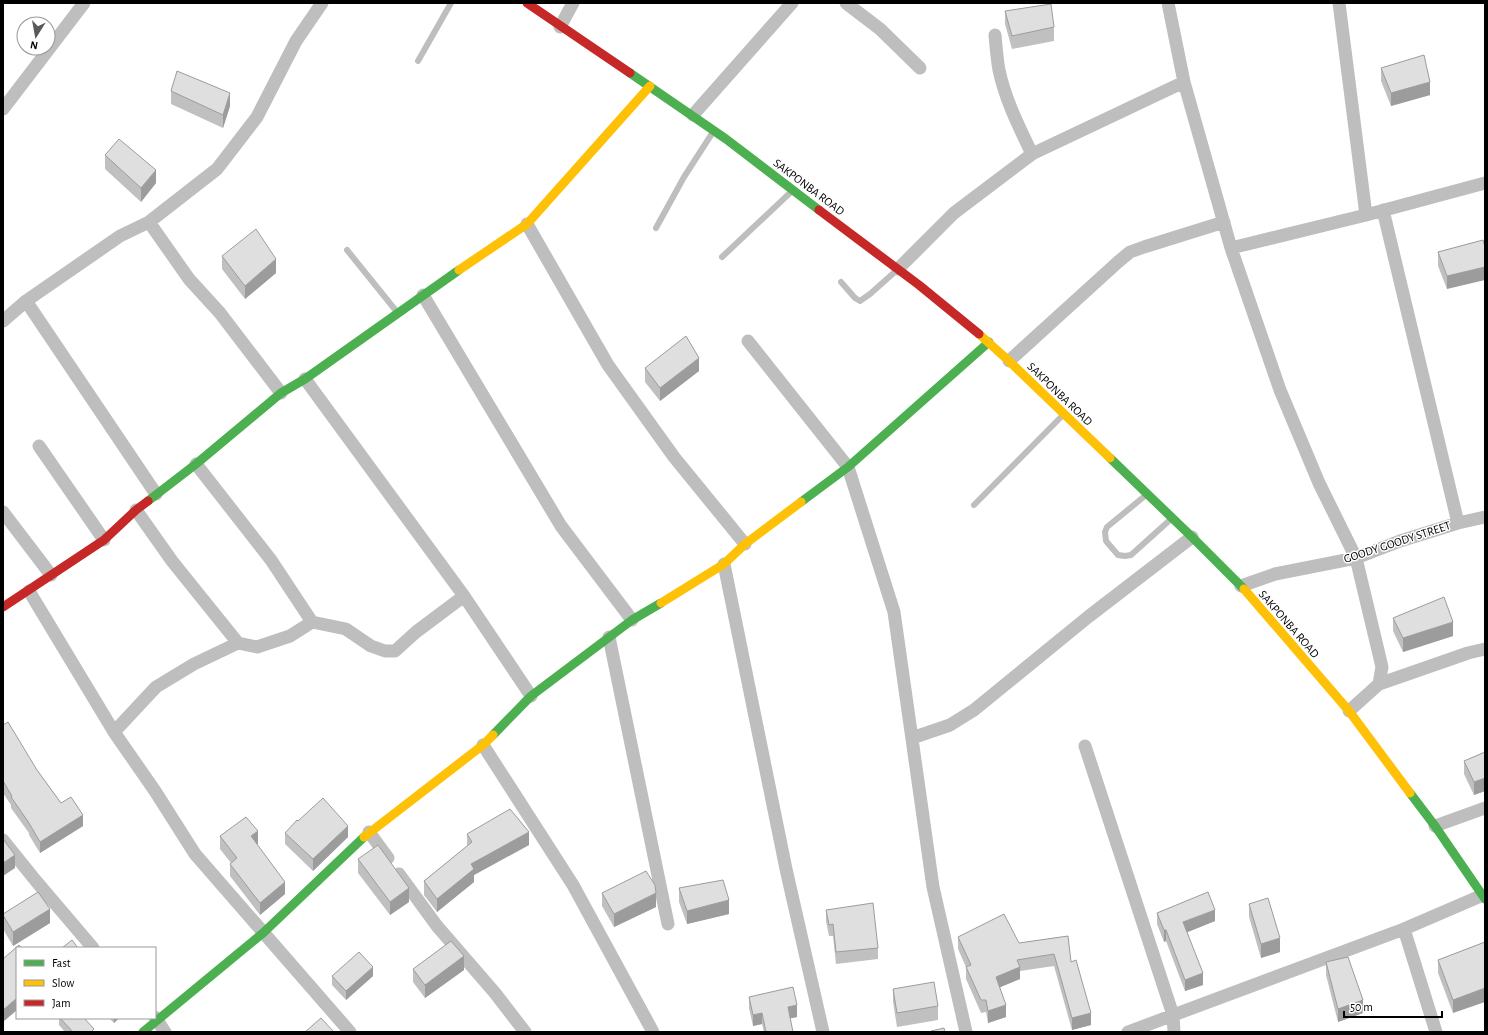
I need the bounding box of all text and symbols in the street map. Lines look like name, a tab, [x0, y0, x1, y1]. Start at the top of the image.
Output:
north arrow	[16, 16, 56, 56]
text: N	[29, 39, 39, 51]
street label: SAKPONBA ROAD	[771, 157, 847, 218]
street label: SAKPONBA ROAD	[1025, 360, 1095, 428]
street label: GOODY GOODY STREET	[1342, 519, 1452, 565]
street label: SAKPONBA ROAD	[1257, 588, 1322, 660]
legend	[16, 947, 156, 1019]
text: Fast	[52, 957, 71, 969]
text: Slow	[52, 977, 74, 989]
scale bar	[1344, 993, 1442, 1019]
text: Jam	[52, 997, 71, 1009]
text: 50 m	[1350, 1001, 1373, 1013]

